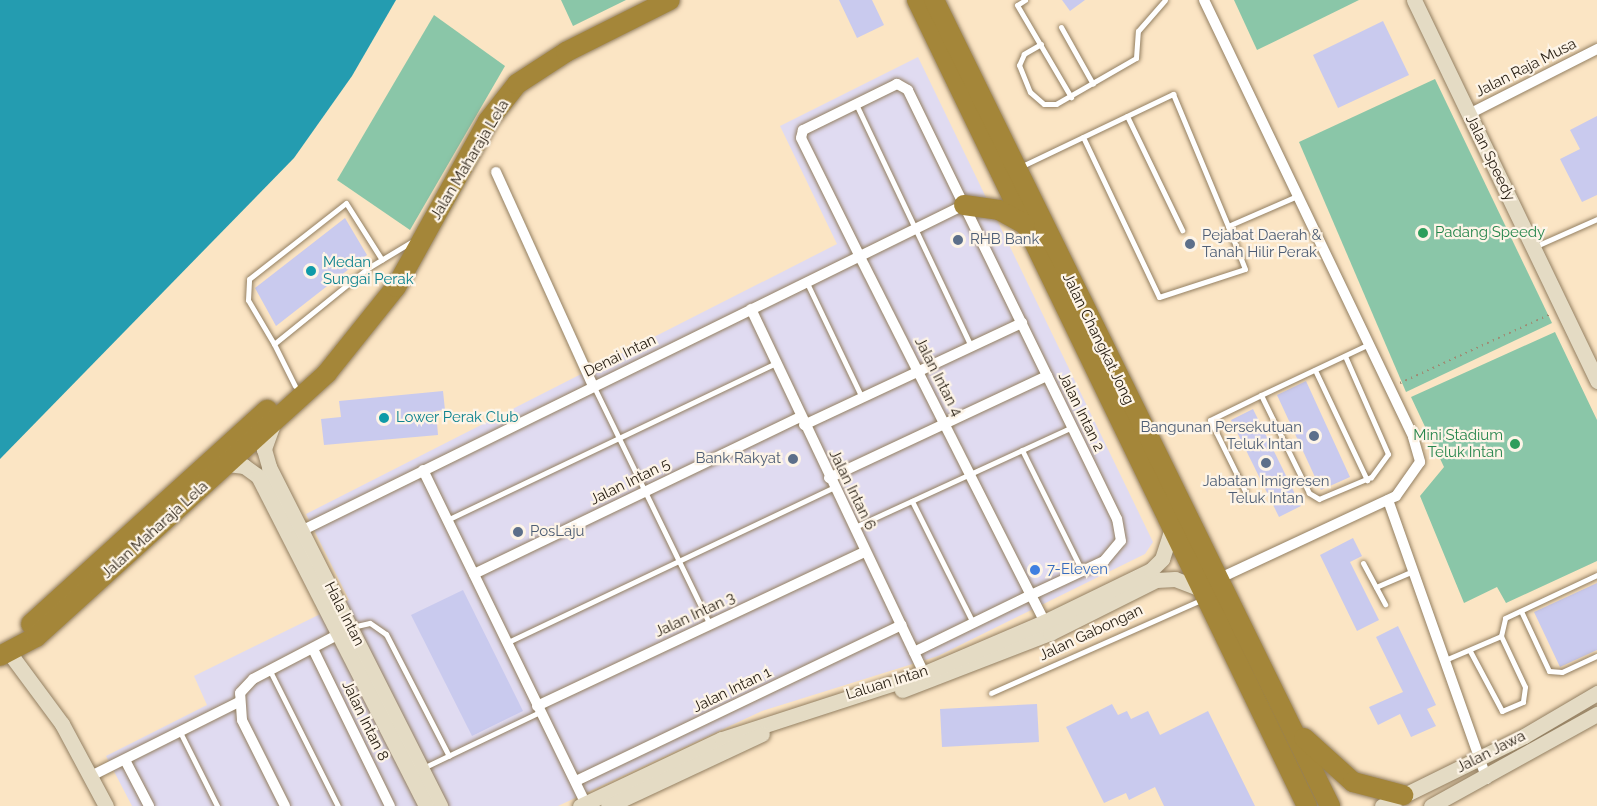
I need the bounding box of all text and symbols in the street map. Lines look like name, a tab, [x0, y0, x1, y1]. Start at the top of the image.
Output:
street label: Jalan Raja Musa	[1473, 35, 1579, 101]
street label: Jalan Maharaja Lela	[427, 97, 513, 223]
street label: Jalan Speedy	[1461, 112, 1519, 204]
place label: Padang Speedy	[1435, 224, 1545, 242]
place label: Pejabat Daerah & Tanah Hilir Perak	[1202, 226, 1321, 261]
marker: Padang Speedy	[1416, 226, 1430, 240]
place label: RHB Bank	[970, 231, 1040, 249]
marker: RHB Bank	[951, 233, 965, 247]
marker: Pejabat Daerah & Tanah Hilir Perak	[1183, 237, 1197, 251]
place label: Medan Sungai Perak	[323, 253, 414, 288]
marker: Medan Sungai Perak	[304, 264, 318, 278]
street label: Jalan Changkat Jong	[1058, 270, 1138, 408]
street label: Denai Intan	[581, 331, 659, 381]
street label: Jalan Intan 4	[910, 334, 966, 420]
street label: Jalan Intan 2	[1054, 369, 1108, 455]
place label: Lower Perak Club	[396, 409, 519, 427]
marker: Lower Perak Club	[377, 411, 391, 425]
place label: Bangunan Persekutuan Teluk Intan	[1140, 418, 1302, 453]
place label: Mini Stadium Teluk Intan	[1413, 426, 1503, 461]
marker: Bangunan Persekutuan Teluk Intan	[1307, 429, 1321, 443]
marker: Mini Stadium Teluk Intan	[1508, 437, 1522, 451]
street label: Jalan Intan 6	[825, 447, 879, 533]
place label: Bank Rakyat	[695, 450, 781, 468]
marker: Bank Rakyat	[786, 452, 800, 466]
street label: Jalan Intan 5	[587, 455, 673, 509]
marker: Jabatan Imigresen Teluk Intan	[1259, 456, 1273, 470]
place label: Jabatan Imigresen Teluk Intan	[1202, 472, 1330, 507]
street label: Jalan Maharaja Lela	[98, 478, 212, 582]
place label: PosLaju	[530, 523, 584, 541]
marker: PosLaju	[511, 525, 525, 539]
place label: 7-Eleven	[1047, 561, 1108, 579]
marker: 7-Eleven	[1028, 563, 1042, 577]
street label: Hala Intan	[320, 579, 368, 649]
street label: Jalan Intan 3	[652, 589, 738, 641]
street label: Jalan Gabongan	[1036, 601, 1146, 665]
street label: Laluan Intan	[844, 662, 930, 704]
street label: Jalan Intan 1	[690, 663, 774, 717]
street label: Jalan Intan 8	[338, 678, 392, 764]
street label: Jalan Jawa	[1453, 727, 1529, 777]

